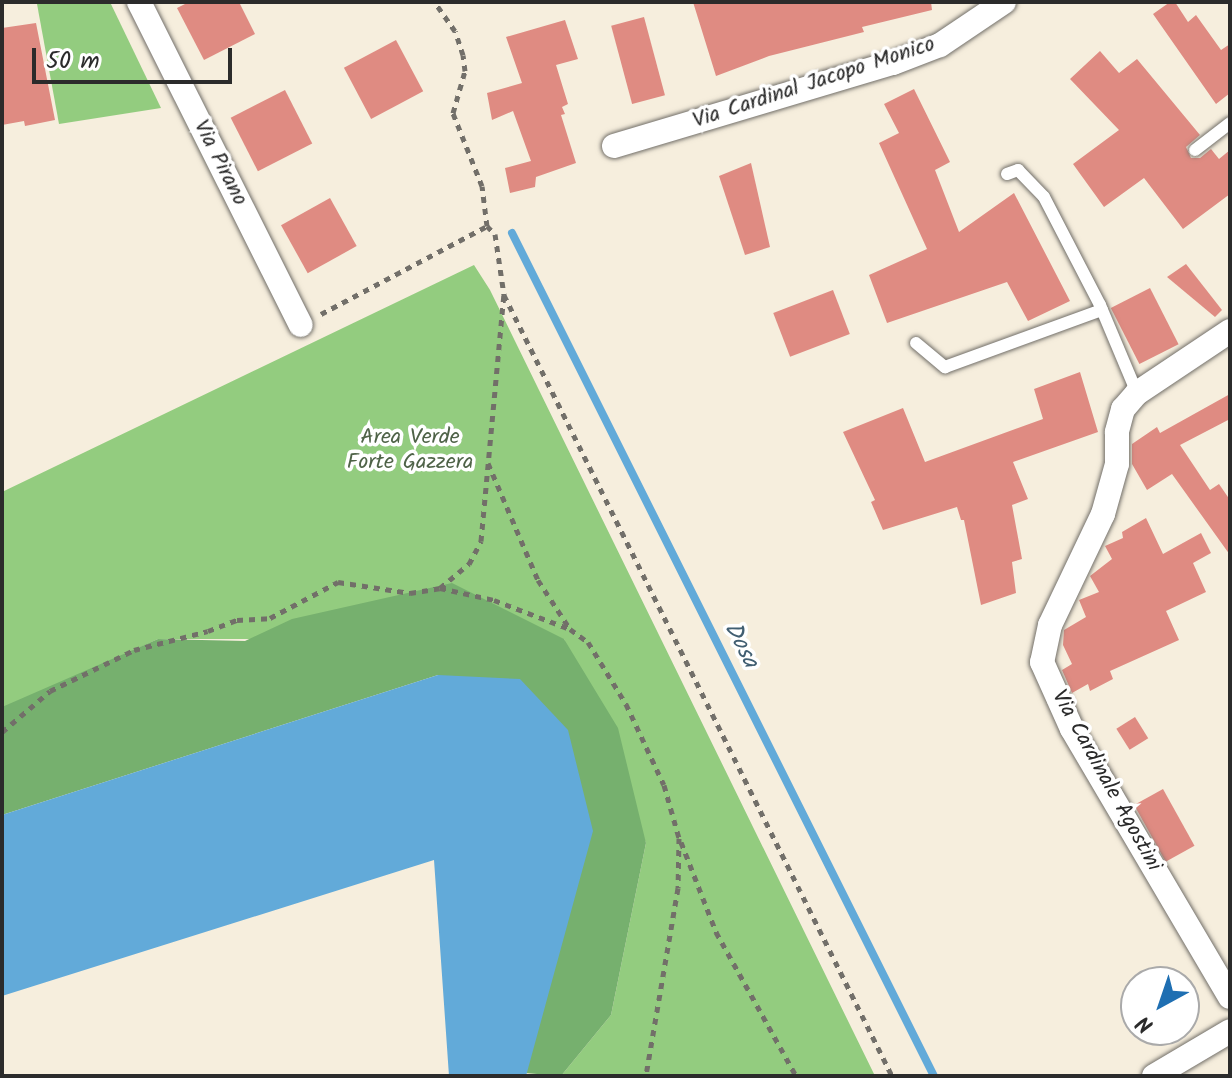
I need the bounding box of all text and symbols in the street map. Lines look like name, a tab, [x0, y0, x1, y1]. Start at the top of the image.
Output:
street label: Via Cardinal Jacopo Monico	[690, 31, 938, 135]
scale bar	[36, 32, 236, 82]
text: 50 m	[46, 42, 100, 81]
street label: Via Pirano	[187, 116, 253, 210]
park label: Area Verde Forte Gazzera	[347, 424, 473, 476]
water label: Dosa	[717, 617, 765, 673]
street label: Via Cardinale Agostini	[1045, 686, 1167, 876]
north arrow	[1120, 966, 1200, 1046]
text: N	[1129, 1005, 1162, 1041]

